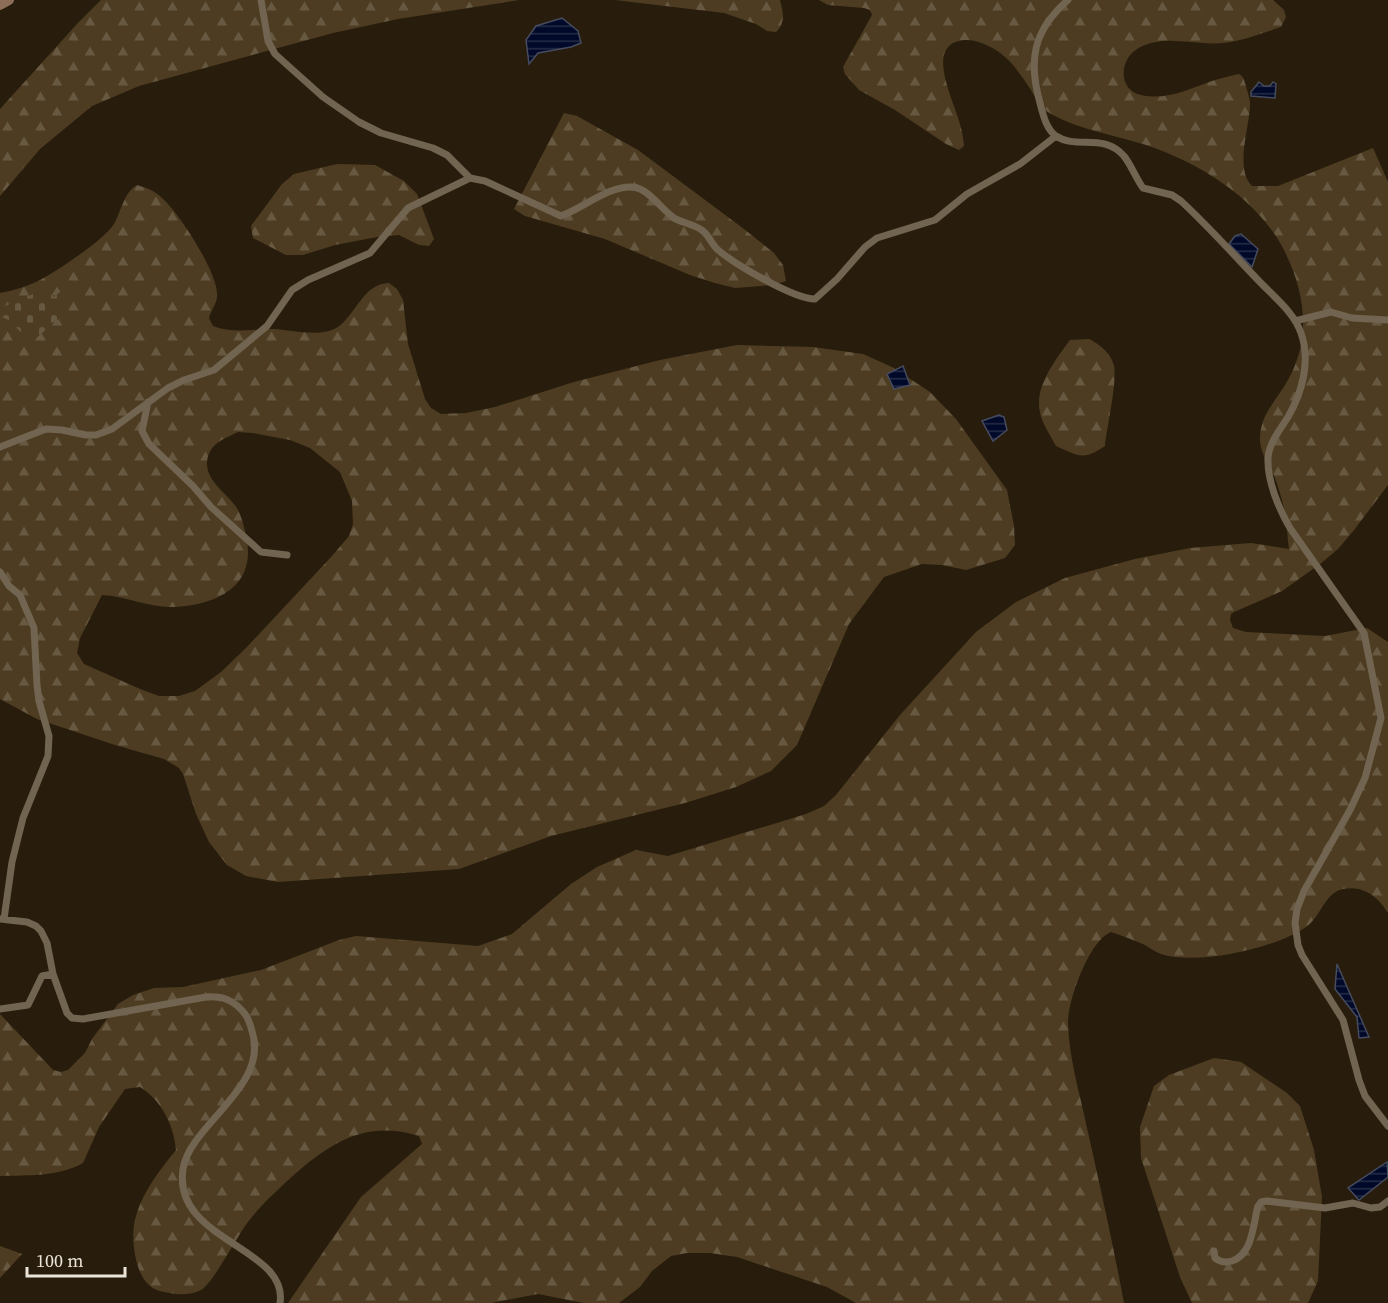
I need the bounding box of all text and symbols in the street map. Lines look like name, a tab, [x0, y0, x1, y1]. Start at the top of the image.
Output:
scale bar	[27, 1240, 124, 1278]
text: 100 m	[36, 1248, 83, 1273]

